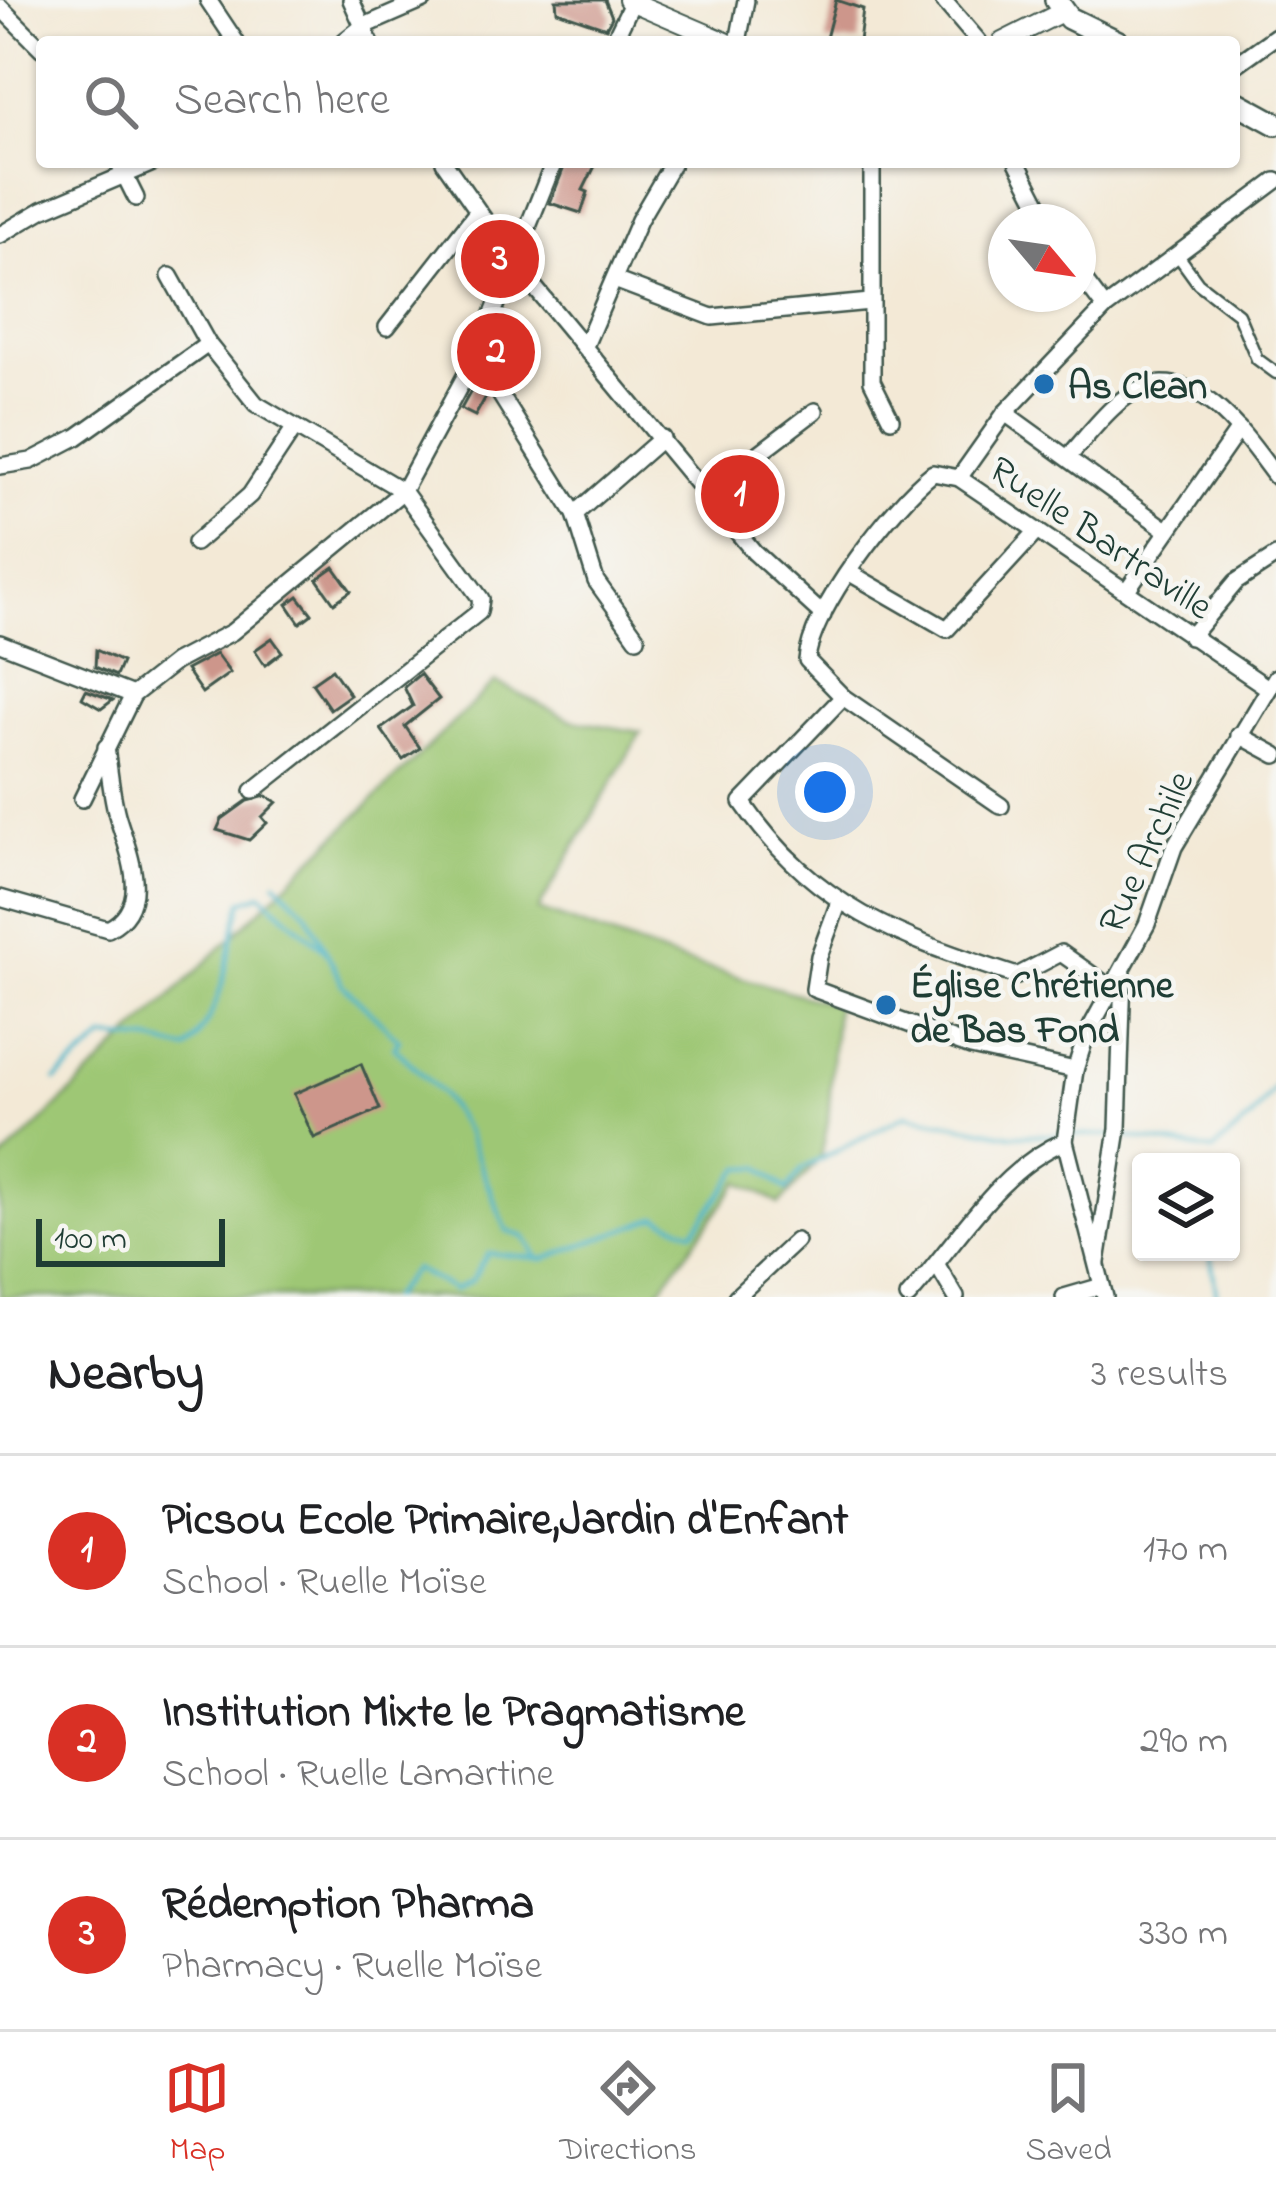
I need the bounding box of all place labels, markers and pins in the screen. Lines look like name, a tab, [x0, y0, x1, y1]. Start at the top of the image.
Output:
pin: 3	[461, 214, 539, 304]
pin: 2	[457, 307, 535, 397]
place label: As Clean	[1068, 360, 1207, 417]
marker: As Clean	[1031, 371, 1057, 397]
pin: 1	[701, 449, 779, 539]
place label: Église Chrétienne de Bas Fond	[910, 959, 1175, 1061]
marker: Église Chrétienne de Bas Fond	[873, 992, 899, 1018]

